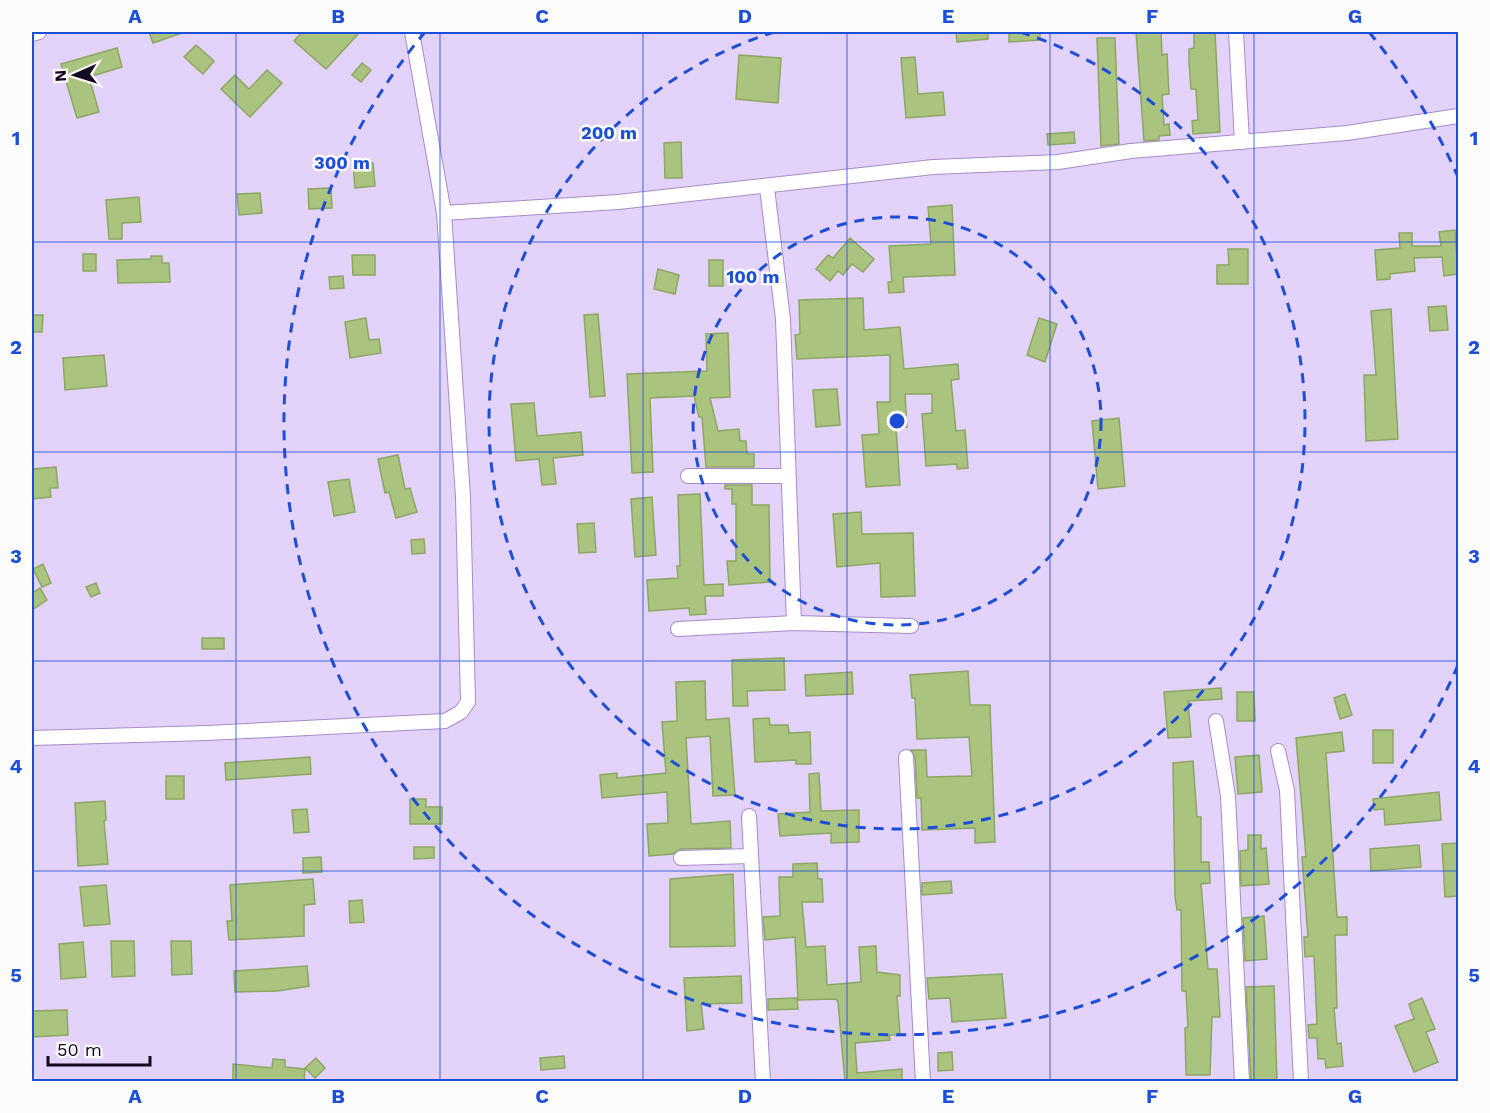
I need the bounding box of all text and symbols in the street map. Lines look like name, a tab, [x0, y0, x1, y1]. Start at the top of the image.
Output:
text: A	[128, 4, 142, 28]
text: B	[331, 4, 345, 28]
text: C	[535, 4, 549, 28]
text: D	[738, 4, 752, 28]
text: E	[942, 4, 954, 28]
text: F	[1146, 4, 1158, 28]
text: G	[1348, 4, 1362, 28]
north arrow	[45, 45, 105, 105]
text: N	[51, 69, 70, 82]
text: 200 m	[581, 122, 637, 143]
text: 1	[12, 126, 20, 150]
text: 1	[1470, 126, 1478, 150]
text: 300 m	[314, 152, 370, 173]
text: 100 m	[726, 266, 780, 287]
text: 2	[10, 335, 22, 359]
text: 2	[1468, 335, 1480, 359]
centre of rings	[887, 411, 907, 431]
text: 3	[10, 544, 22, 568]
text: 3	[1468, 544, 1480, 568]
text: 4	[10, 754, 23, 778]
text: 4	[1468, 754, 1481, 778]
text: 5	[10, 963, 22, 987]
text: 5	[1468, 963, 1480, 987]
scale bar	[48, 1029, 150, 1067]
text: 50 m	[57, 1039, 102, 1060]
text: A	[128, 1084, 142, 1108]
text: B	[331, 1084, 345, 1108]
text: C	[535, 1084, 549, 1108]
text: D	[738, 1084, 752, 1108]
text: E	[942, 1084, 954, 1108]
text: F	[1146, 1084, 1158, 1108]
text: G	[1348, 1084, 1362, 1108]

